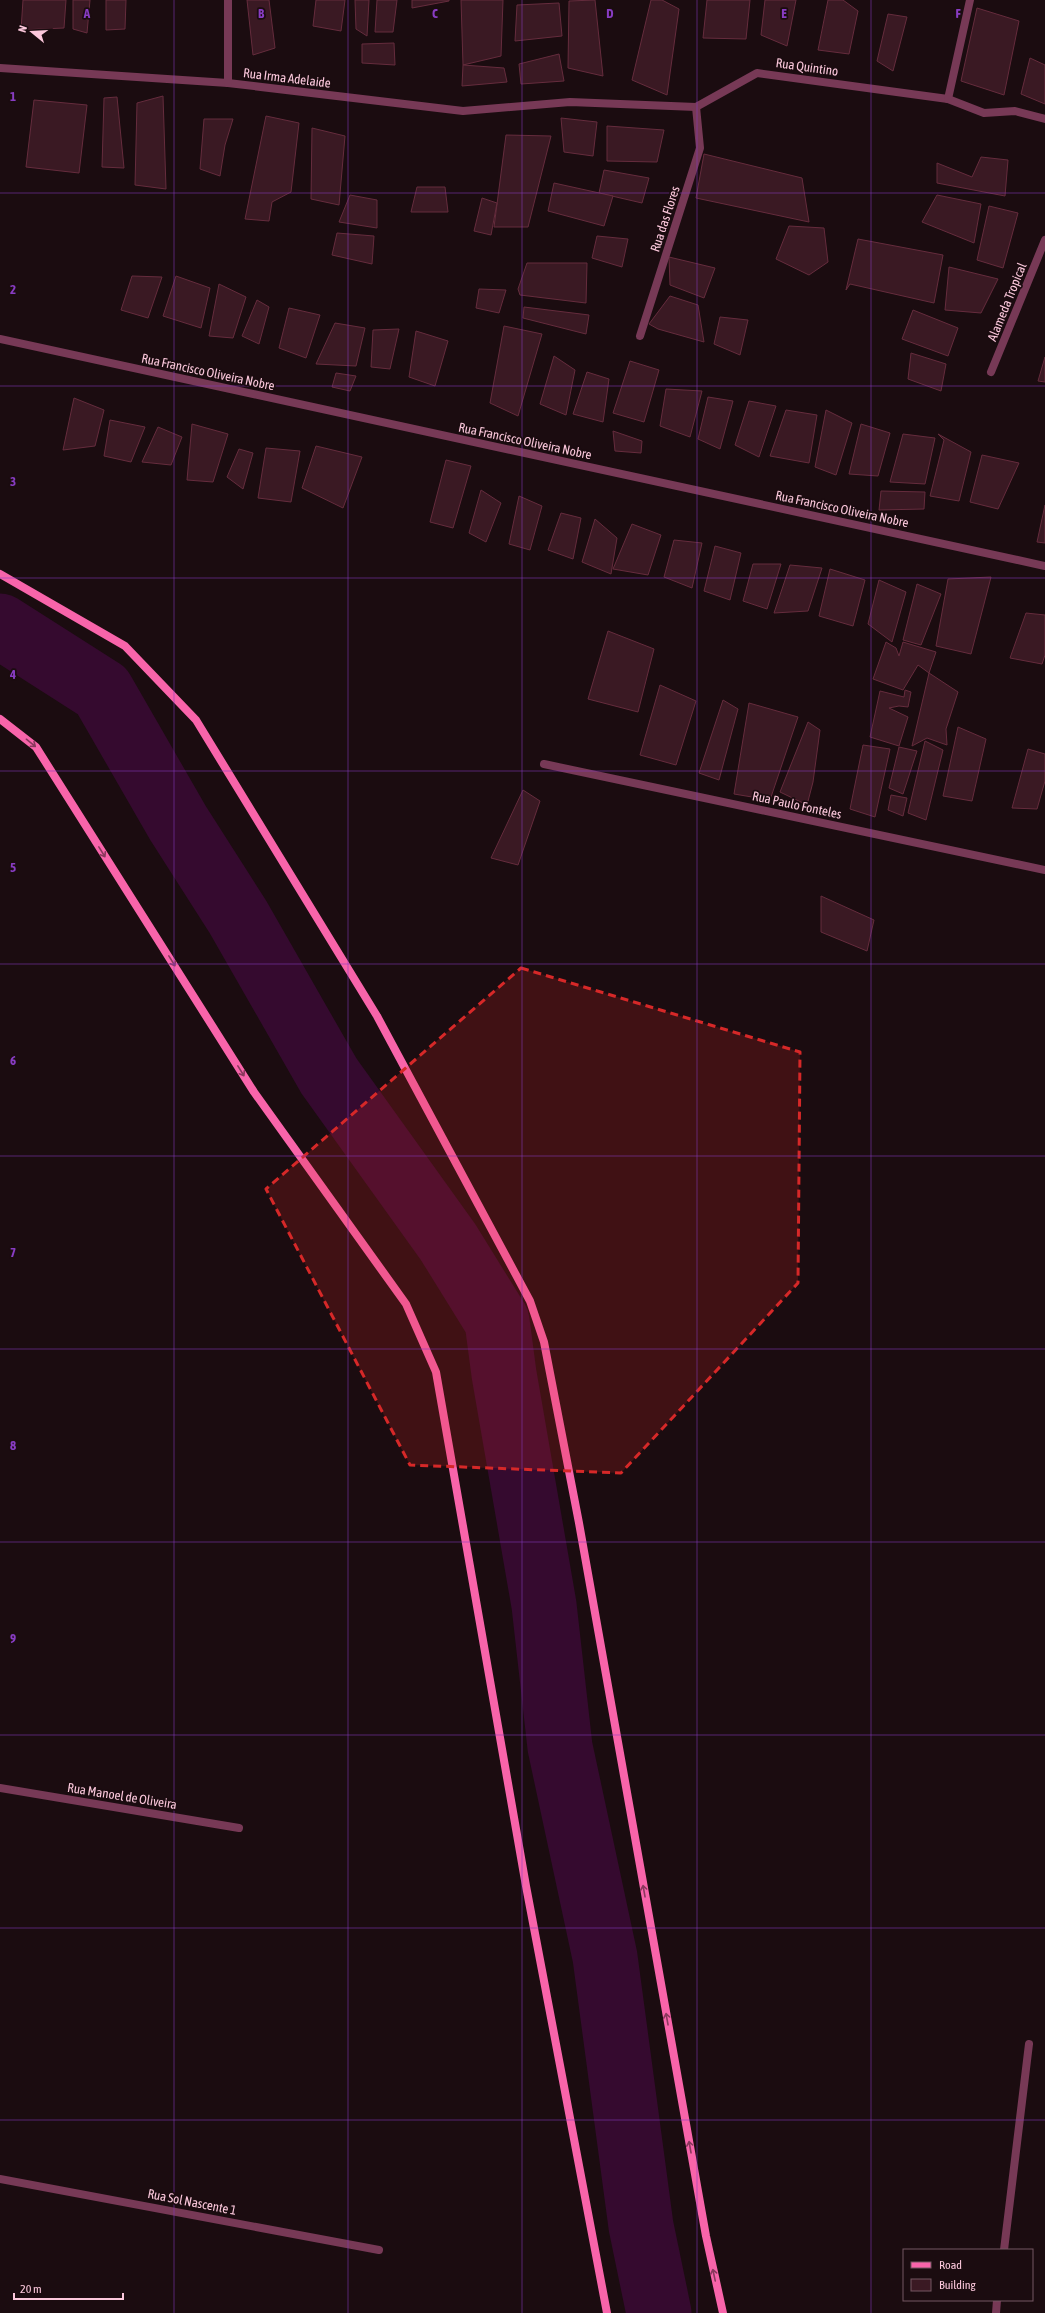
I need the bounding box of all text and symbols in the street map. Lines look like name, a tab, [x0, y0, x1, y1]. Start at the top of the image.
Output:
text: A	[83, 6, 91, 21]
text: B	[258, 6, 265, 21]
text: C	[432, 6, 438, 21]
text: D	[606, 6, 614, 21]
text: E	[781, 6, 787, 21]
text: F	[955, 6, 961, 21]
north arrow	[12, 12, 52, 52]
text: N	[16, 24, 29, 34]
street label: Rua Quintino	[775, 55, 839, 79]
street label: Rua Irma Adelaide	[242, 65, 332, 91]
text: 1	[10, 89, 16, 104]
street label: Rua das Flores	[647, 184, 683, 254]
street label: Alameda Tropical	[984, 260, 1030, 343]
text: 2	[10, 282, 16, 297]
street label: Rua Francisco Oliveira Nobre	[140, 351, 276, 393]
street label: Rua Francisco Oliveira Nobre	[457, 420, 593, 462]
text: 3	[10, 474, 16, 489]
street label: Rua Francisco Oliveira Nobre	[774, 488, 910, 530]
text: 4	[9, 667, 16, 682]
one-way arrow	[25, 739, 36, 748]
street label: Rua Paulo Fonteles	[751, 788, 843, 822]
one-way arrow	[98, 846, 106, 857]
text: 5	[10, 860, 16, 875]
one-way arrow	[167, 956, 176, 967]
text: 6	[10, 1053, 16, 1068]
one-way arrow	[238, 1065, 246, 1077]
text: 7	[10, 1245, 16, 1260]
text: 8	[10, 1438, 16, 1453]
text: 9	[10, 1631, 16, 1646]
street label: Rua Manoel de Oliveira	[66, 1780, 178, 1812]
one-way arrow	[640, 1885, 648, 1898]
one-way arrow	[663, 2013, 671, 2026]
one-way arrow	[686, 2141, 694, 2154]
street label: Rua Sol Nascente 1	[146, 2186, 238, 2218]
legend	[903, 2249, 1033, 2301]
text: Road	[939, 2258, 962, 2272]
one-way arrow	[710, 2269, 718, 2282]
scale bar	[14, 2275, 123, 2301]
text: Building	[939, 2278, 977, 2292]
text: 20 m	[20, 2282, 42, 2296]

